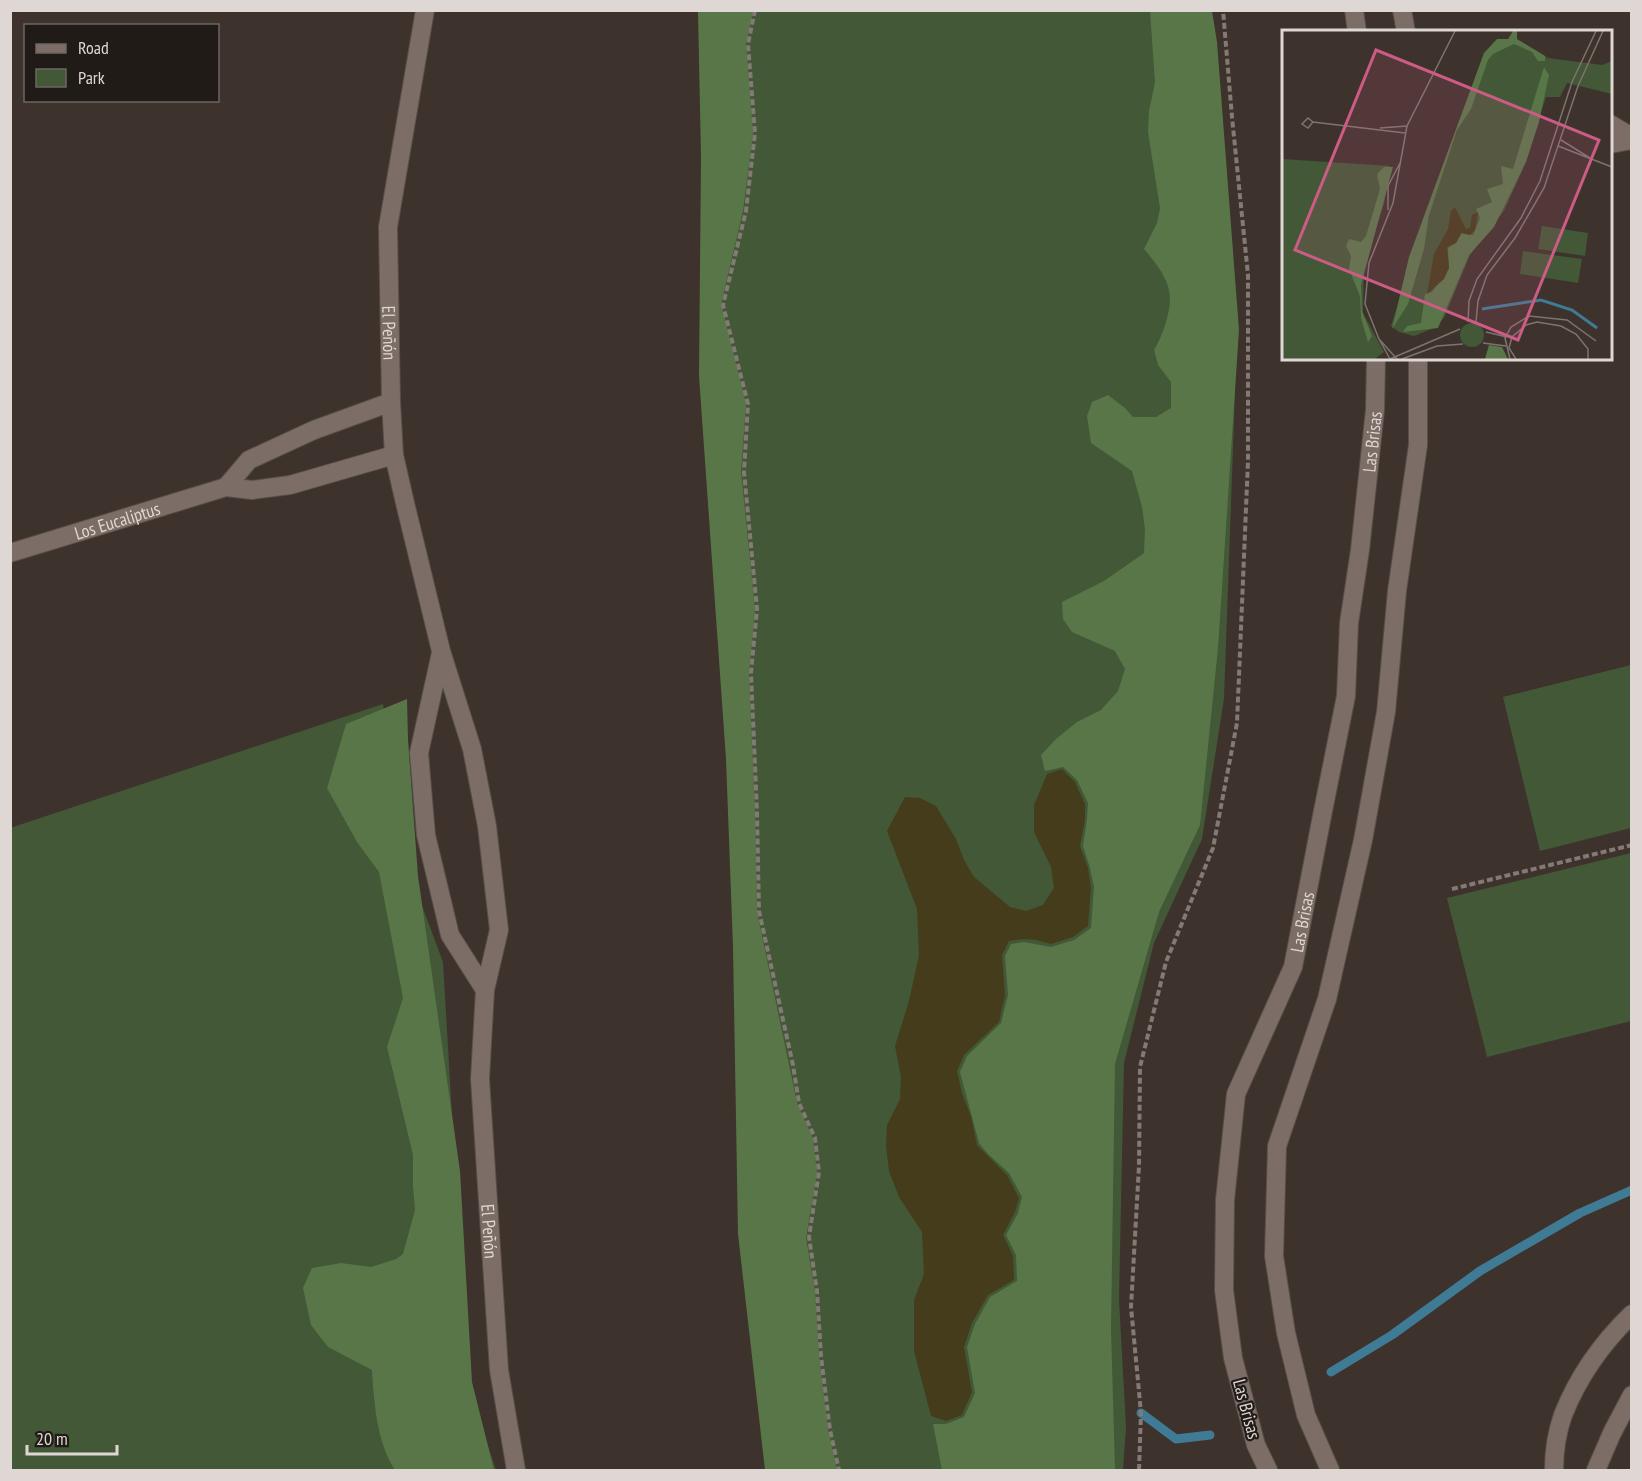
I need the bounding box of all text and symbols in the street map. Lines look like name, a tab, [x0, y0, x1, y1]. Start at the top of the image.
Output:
legend	[24, 24, 219, 102]
inset map	[1282, 30, 1612, 360]
text: Road	[78, 36, 109, 59]
text: Park	[78, 66, 105, 89]
street label: El Peñón	[378, 305, 402, 360]
street label: Las Brisas	[1357, 410, 1386, 473]
street label: Los Eucaliptus	[71, 496, 163, 544]
street label: Las Brisas	[1285, 890, 1319, 954]
street label: El Peñón	[477, 1203, 503, 1259]
street label: Las Brisas	[1228, 1377, 1266, 1441]
scale bar	[27, 1418, 117, 1456]
text: 20 m	[36, 1427, 68, 1450]

